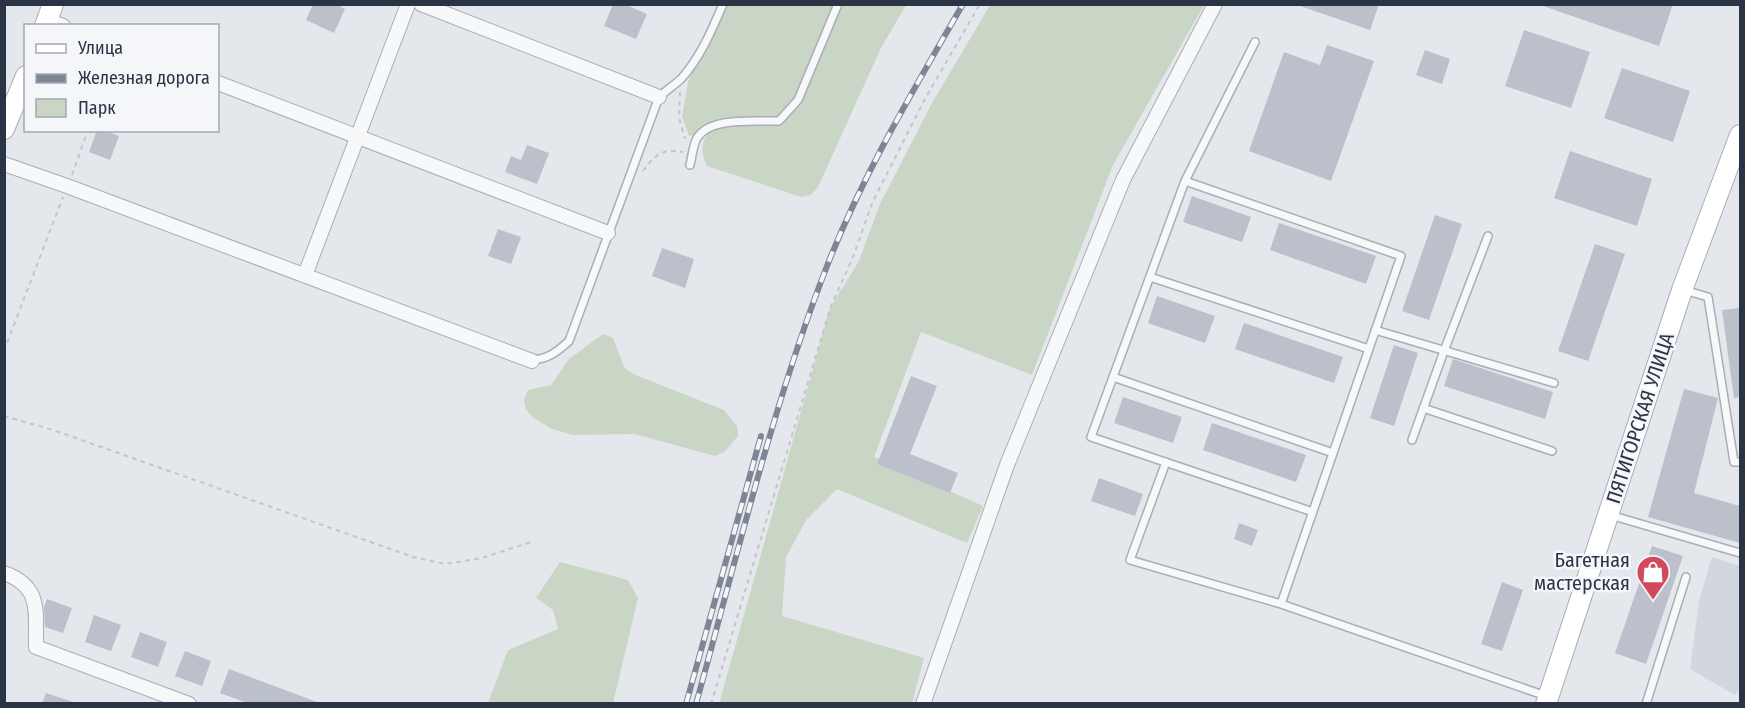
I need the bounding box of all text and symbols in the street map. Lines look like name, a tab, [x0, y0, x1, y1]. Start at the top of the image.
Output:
legend	[24, 24, 219, 132]
text: Улица	[77, 37, 123, 59]
text: Железная дорога	[78, 67, 210, 89]
text: Парк	[78, 97, 116, 119]
street label: ПЯТИГОРСКАЯ УЛИЦА	[1601, 329, 1679, 507]
place label: Багетная мастерская	[1534, 548, 1630, 595]
shop icon: Багетная мастерская	[1635, 554, 1671, 601]

